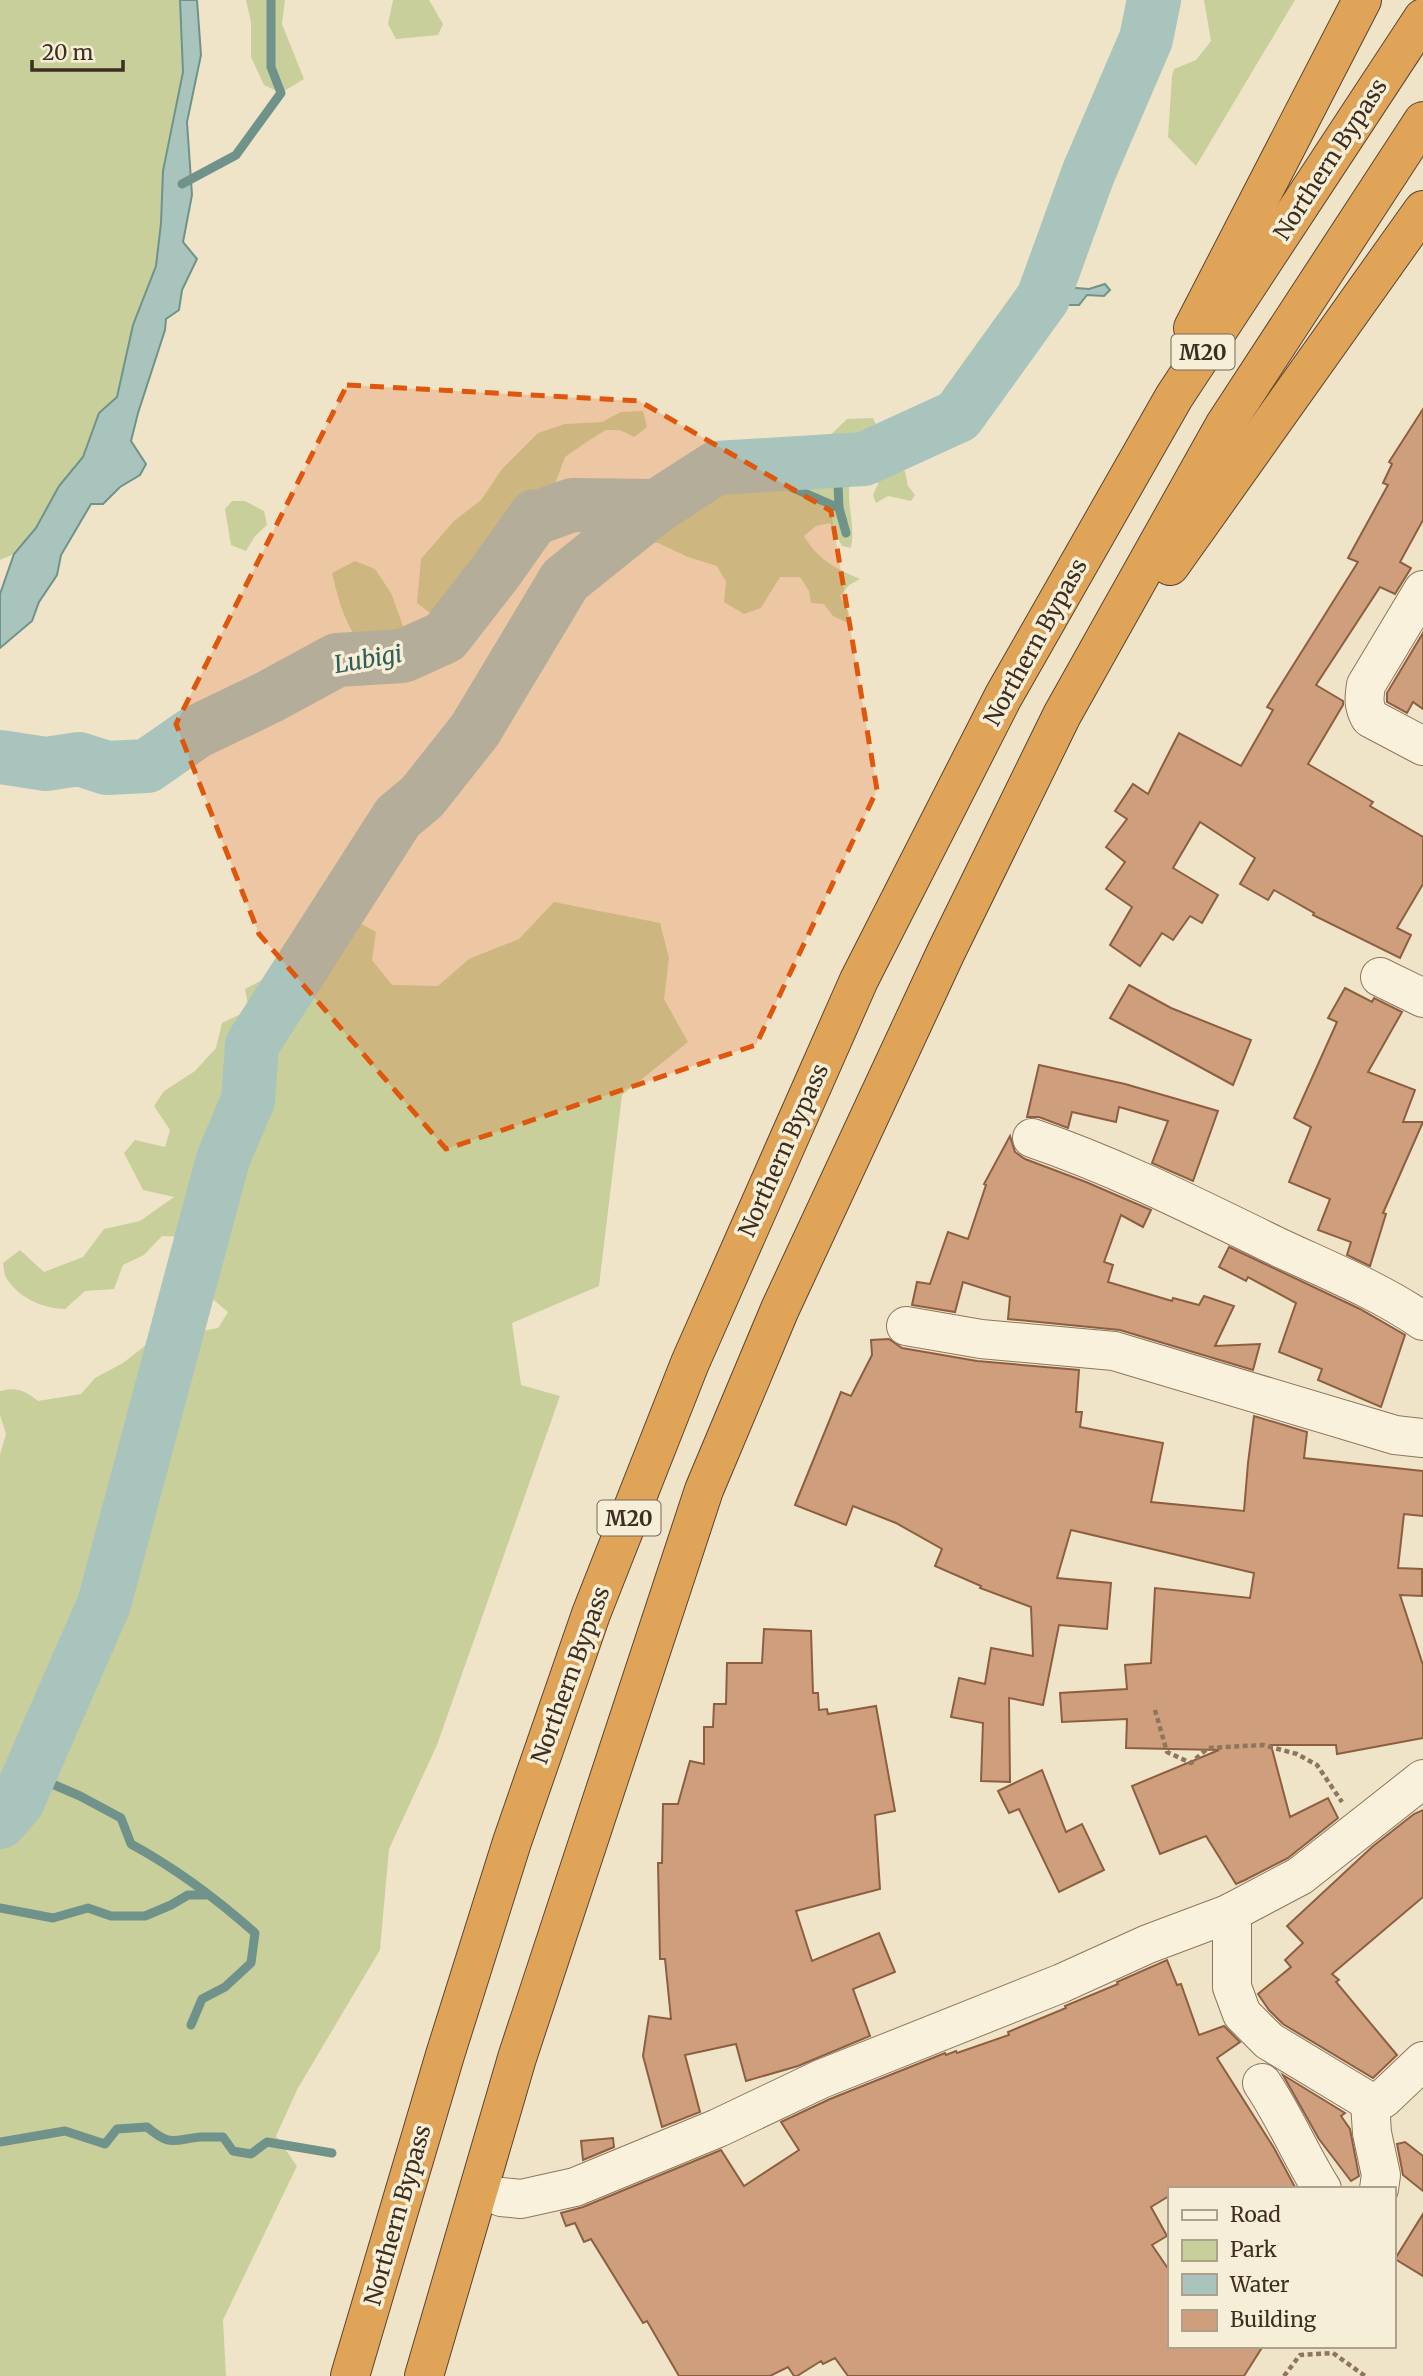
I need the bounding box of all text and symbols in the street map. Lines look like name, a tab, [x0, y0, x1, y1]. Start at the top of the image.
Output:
scale bar	[32, 28, 122, 72]
text: 20 m	[42, 39, 94, 66]
street label: Northern Bypass	[1267, 73, 1393, 245]
road number: M20	[1172, 334, 1234, 370]
street label: Northern Bypass	[977, 553, 1093, 731]
water label: Lubigi	[332, 638, 404, 680]
street label: Northern Bypass	[732, 1059, 834, 1241]
road number: M20	[598, 1500, 660, 1536]
street label: Northern Bypass	[524, 1582, 616, 1768]
street label: Northern Bypass	[357, 2121, 437, 2309]
legend	[1168, 2187, 1395, 2348]
text: Road	[1230, 2201, 1281, 2228]
text: Park	[1230, 2236, 1277, 2263]
text: Water	[1229, 2271, 1289, 2298]
text: Building	[1230, 2306, 1317, 2333]

